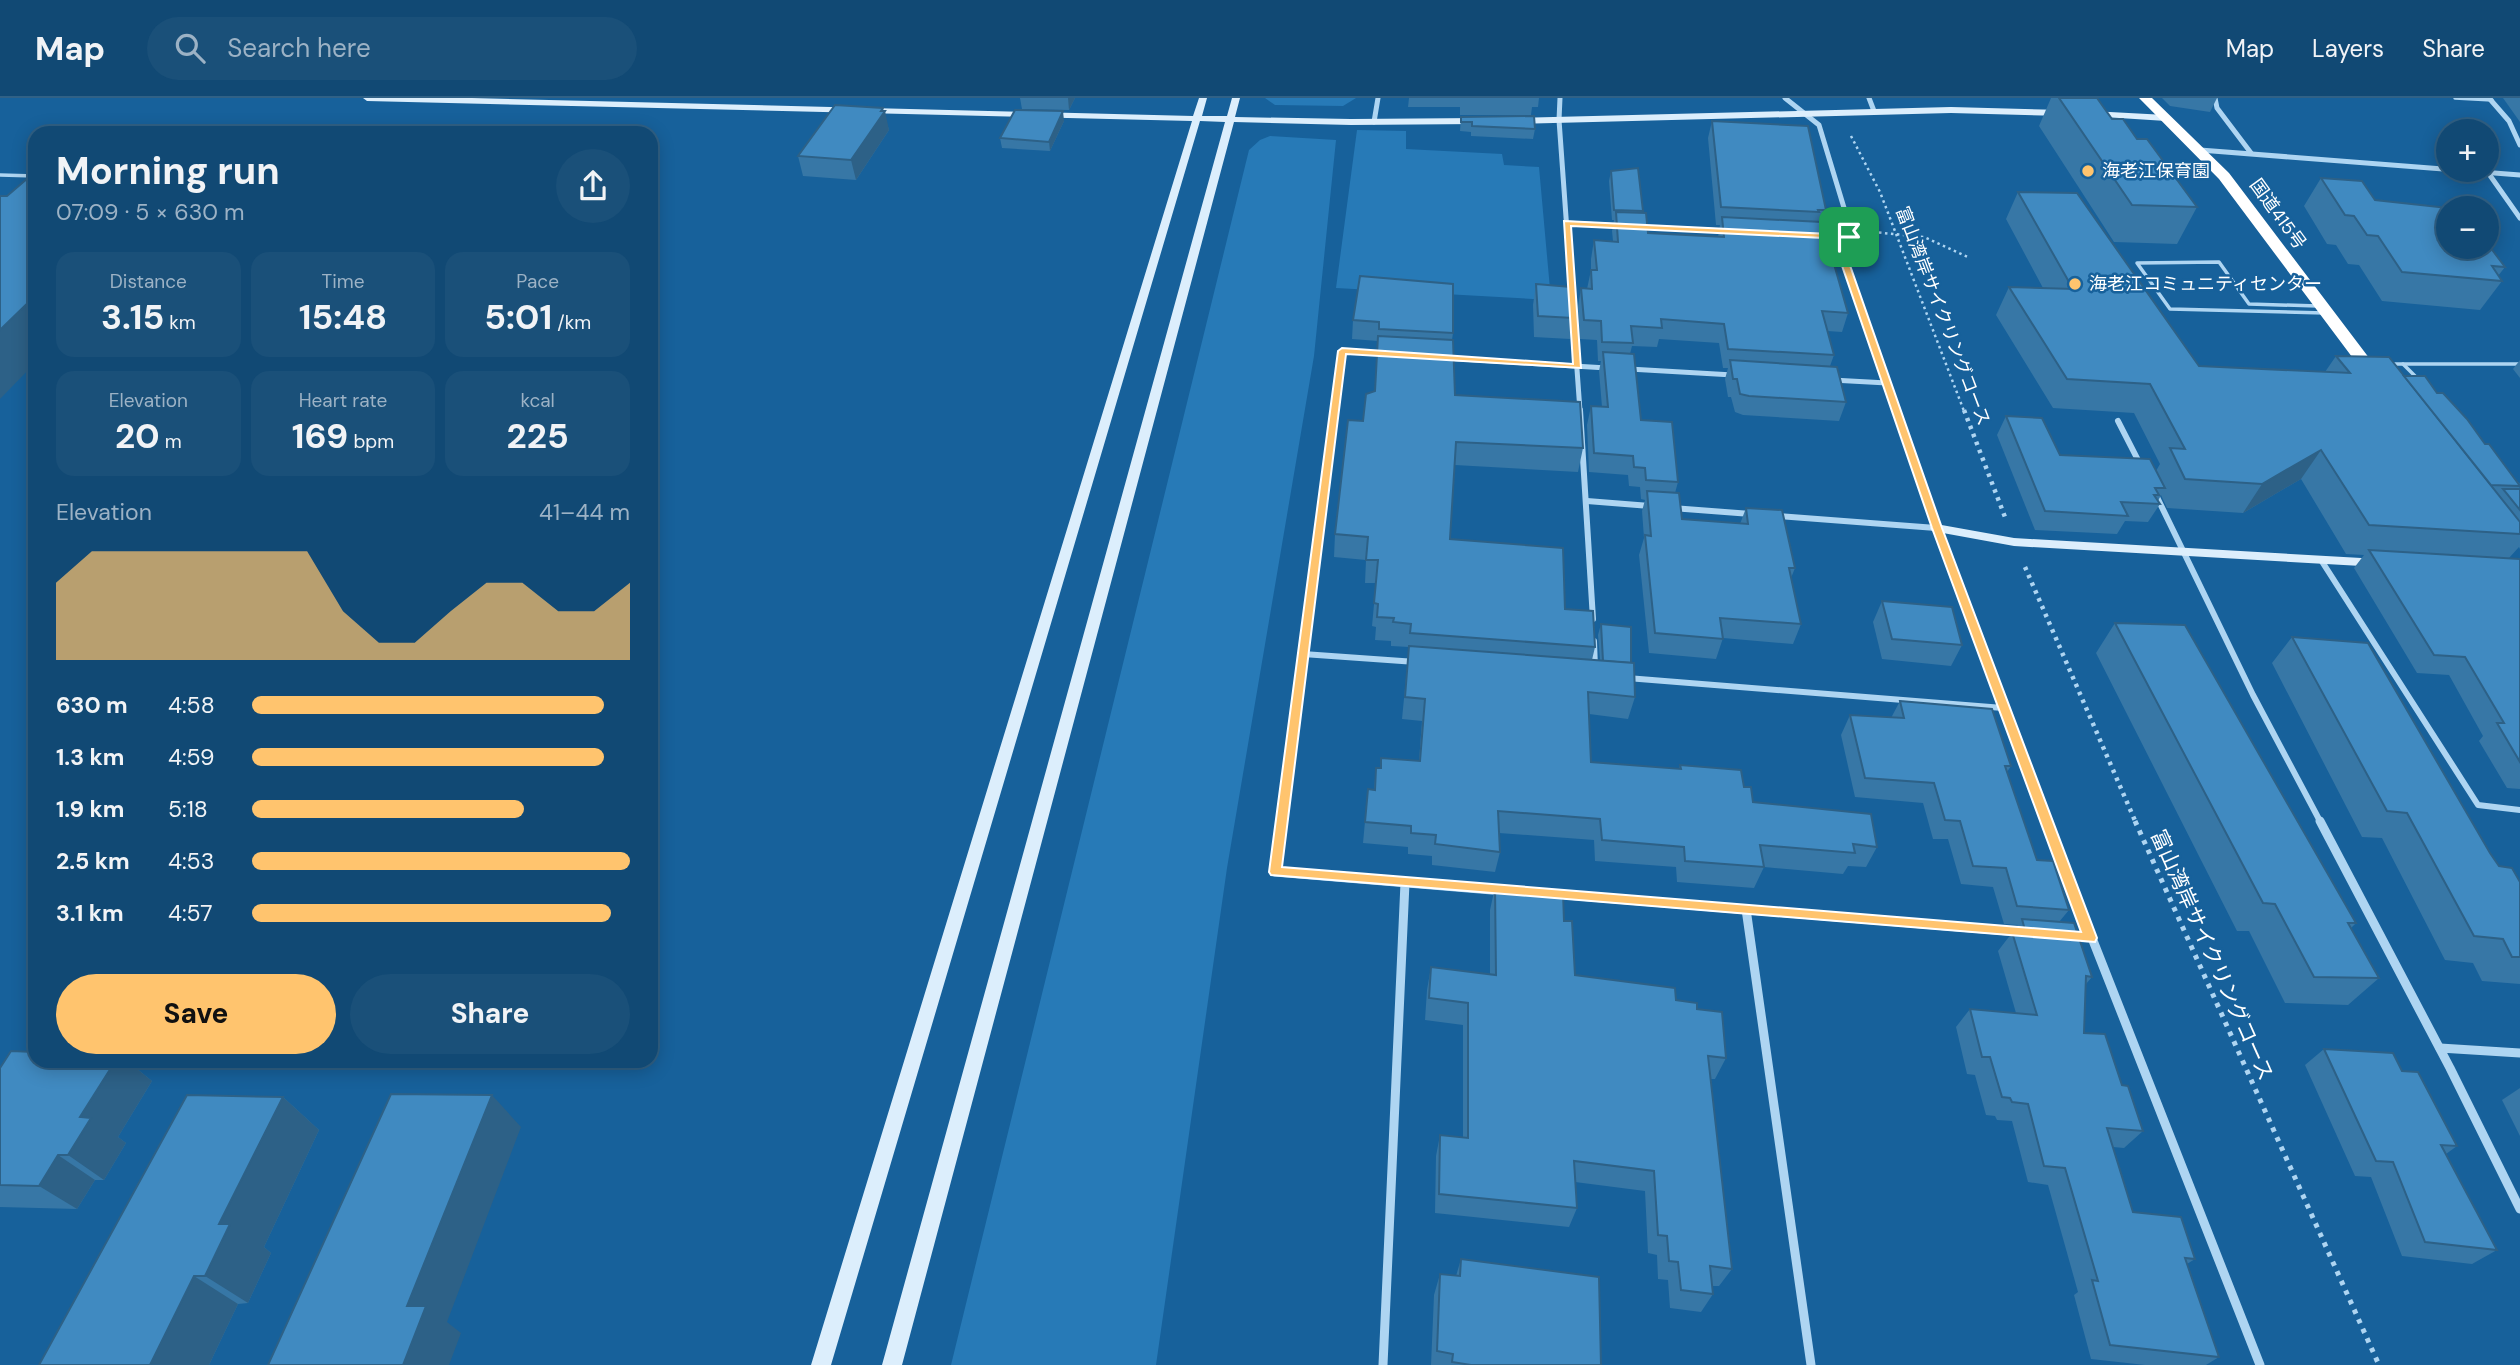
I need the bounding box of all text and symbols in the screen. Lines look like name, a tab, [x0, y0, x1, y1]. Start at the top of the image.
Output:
search box	[147, 17, 637, 80]
text: Map	[35, 27, 105, 70]
icon: search	[171, 29, 209, 67]
text: Search here	[227, 31, 371, 65]
text: Map	[2226, 33, 2274, 64]
text: Layers	[2312, 33, 2384, 64]
text: Share	[2422, 33, 2485, 64]
map controls	[2436, 119, 2499, 259]
button: +	[2436, 119, 2499, 182]
text: Morning run	[56, 146, 280, 196]
button: share	[556, 149, 630, 223]
place label: 海老江保育園	[2102, 159, 2210, 183]
marker: 海老江保育園	[2080, 163, 2096, 179]
street label: 国道415号	[2244, 174, 2312, 254]
button: −	[2436, 196, 2499, 259]
text: 07:09 · 5 × 630 m	[56, 197, 245, 227]
street label: 富山湾岸サイクリングコース	[1890, 203, 1996, 429]
pin	[1819, 207, 1879, 267]
icon: arrive	[1830, 218, 1868, 256]
text: Distance	[110, 269, 187, 294]
text: Time	[322, 269, 364, 294]
text: Pace	[516, 269, 559, 294]
place label: 海老江コミュニティセンター	[2089, 272, 2322, 296]
marker: 海老江コミュニティセンター	[2067, 276, 2083, 292]
text: 3.15	[101, 294, 164, 340]
text: 15:48	[299, 294, 387, 340]
text: 5:01	[484, 294, 552, 340]
text: km	[164, 310, 196, 335]
text: /km	[552, 310, 591, 335]
text: Elevation	[109, 388, 188, 413]
text: Heart rate	[299, 388, 387, 413]
text: kcal	[520, 388, 555, 413]
text: 20	[115, 413, 160, 459]
text: 169	[292, 413, 348, 459]
text: 225	[507, 413, 569, 459]
text: m	[160, 429, 182, 454]
text: bpm	[348, 429, 394, 454]
text: Elevation	[56, 497, 152, 527]
text: 41–44 m	[539, 497, 630, 527]
text: 630 m	[56, 690, 128, 720]
text: 4:58	[168, 690, 215, 720]
text: 1.3 km	[56, 742, 124, 772]
text: 4:59	[168, 742, 214, 772]
text: 1.9 km	[56, 794, 124, 824]
text: 5:18	[168, 794, 208, 824]
street label: 富山湾岸サイクリングコース	[2144, 825, 2280, 1085]
text: 2.5 km	[56, 846, 130, 876]
text: 4:53	[168, 846, 214, 876]
text: 3.1 km	[56, 898, 124, 928]
text: 4:57	[168, 898, 213, 928]
button: Save	[56, 974, 336, 1054]
button: Share	[350, 974, 630, 1054]

